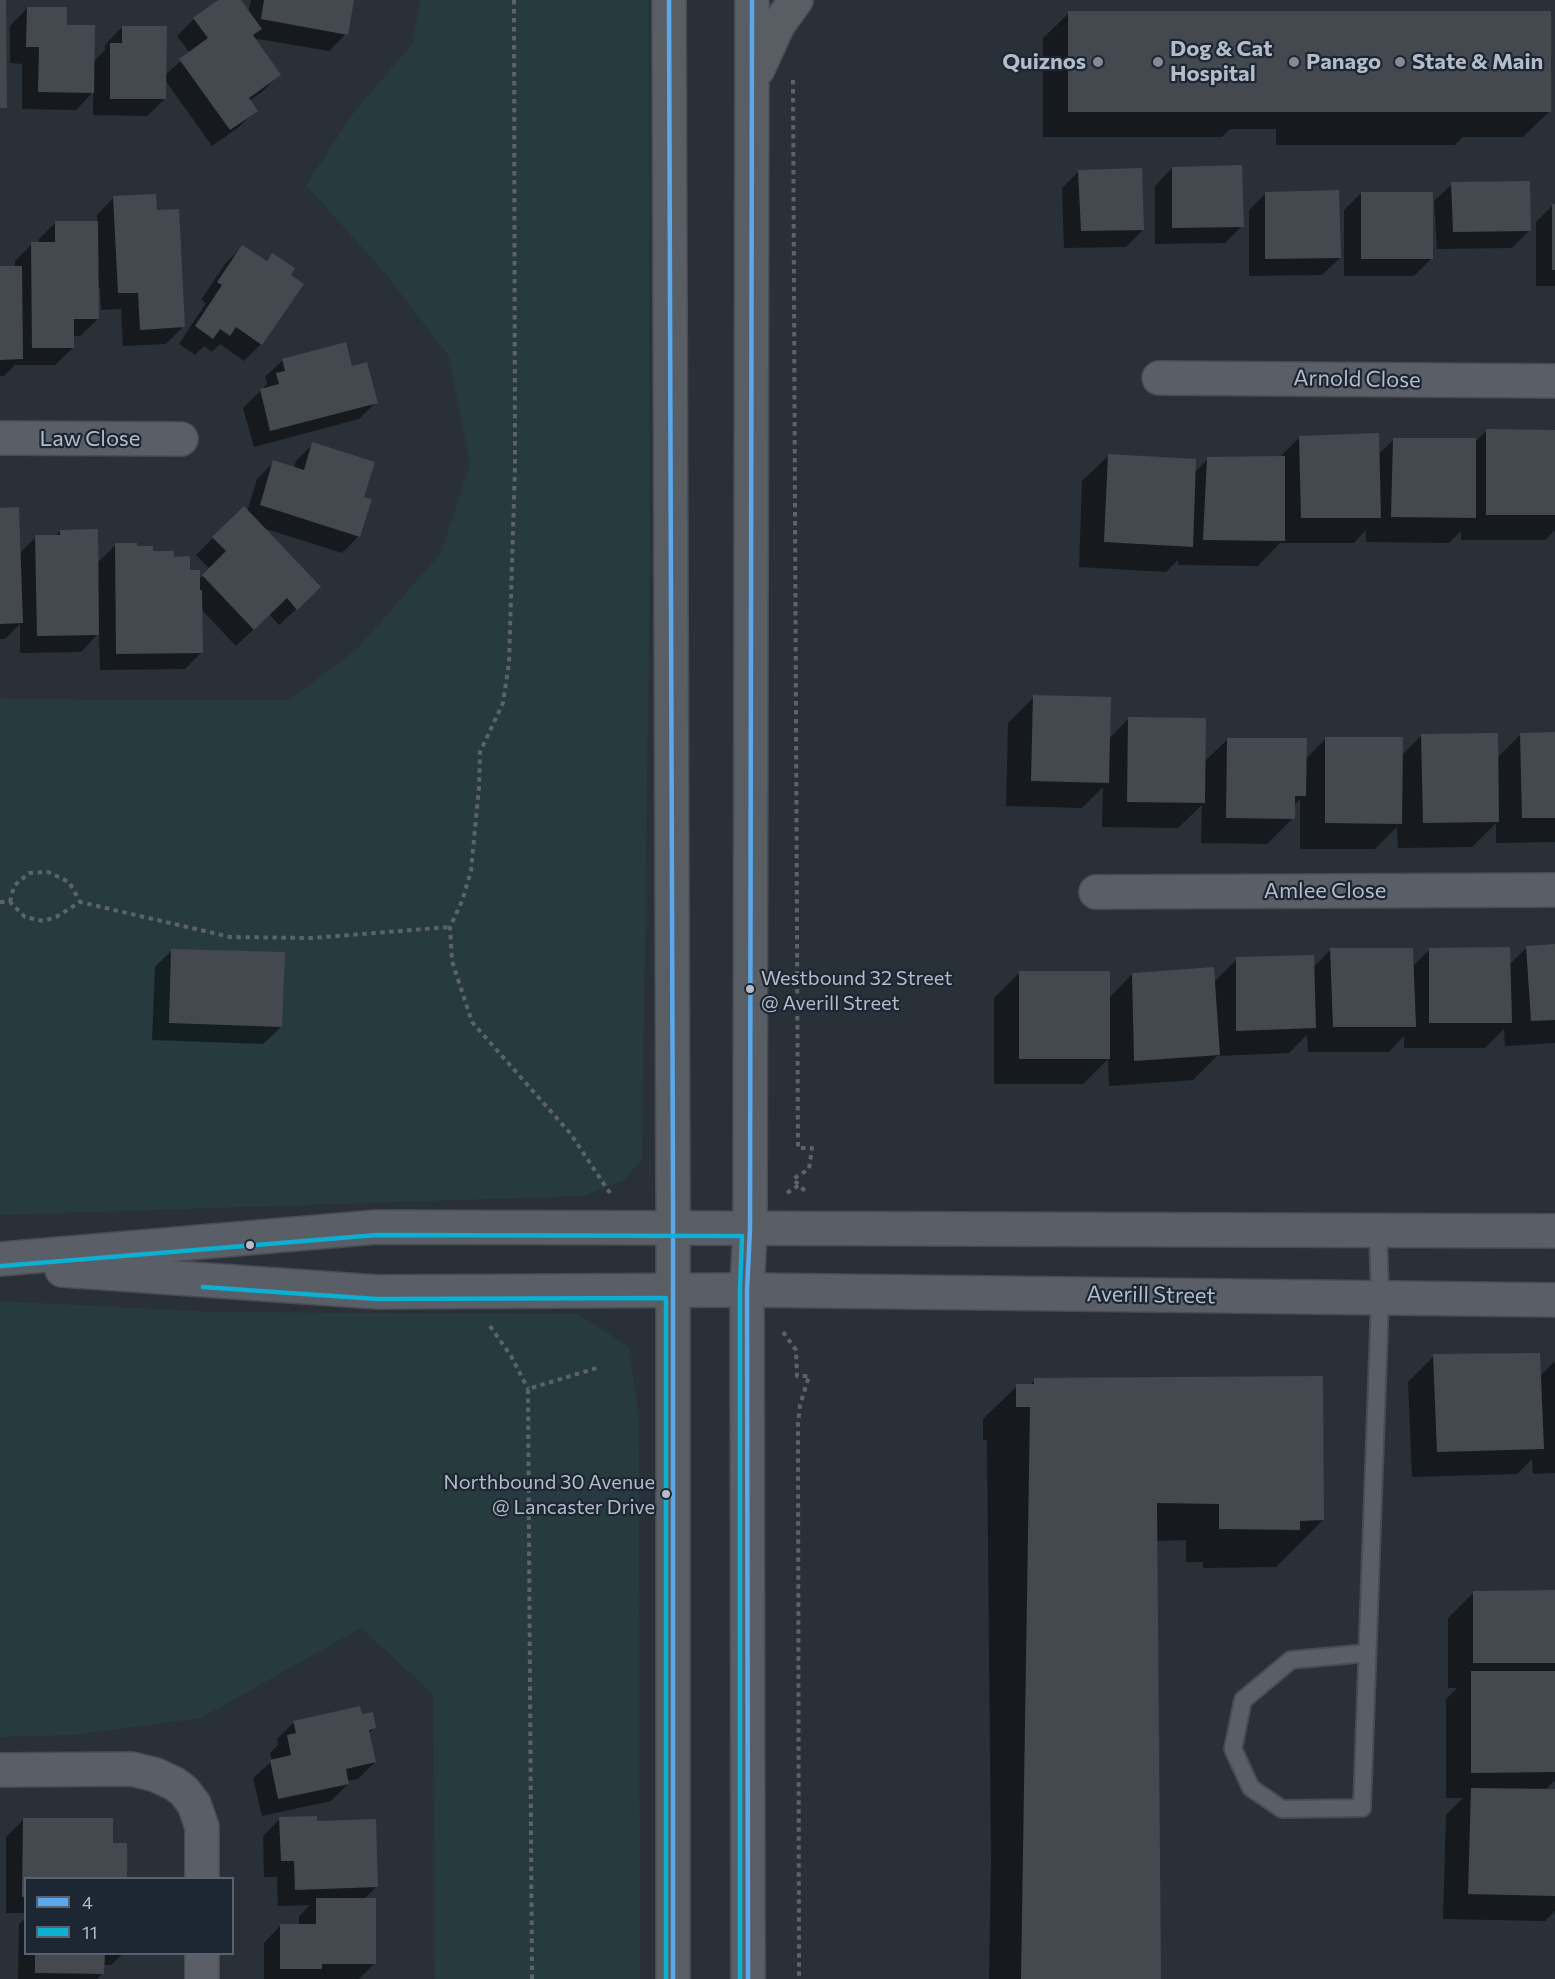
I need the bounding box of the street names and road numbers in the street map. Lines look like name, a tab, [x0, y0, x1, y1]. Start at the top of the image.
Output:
street label: Arnold Close	[1293, 365, 1421, 393]
street label: Law Close	[40, 426, 140, 452]
street label: Amlee Close	[1264, 878, 1386, 904]
street label: Averill Street	[1086, 1281, 1216, 1309]

